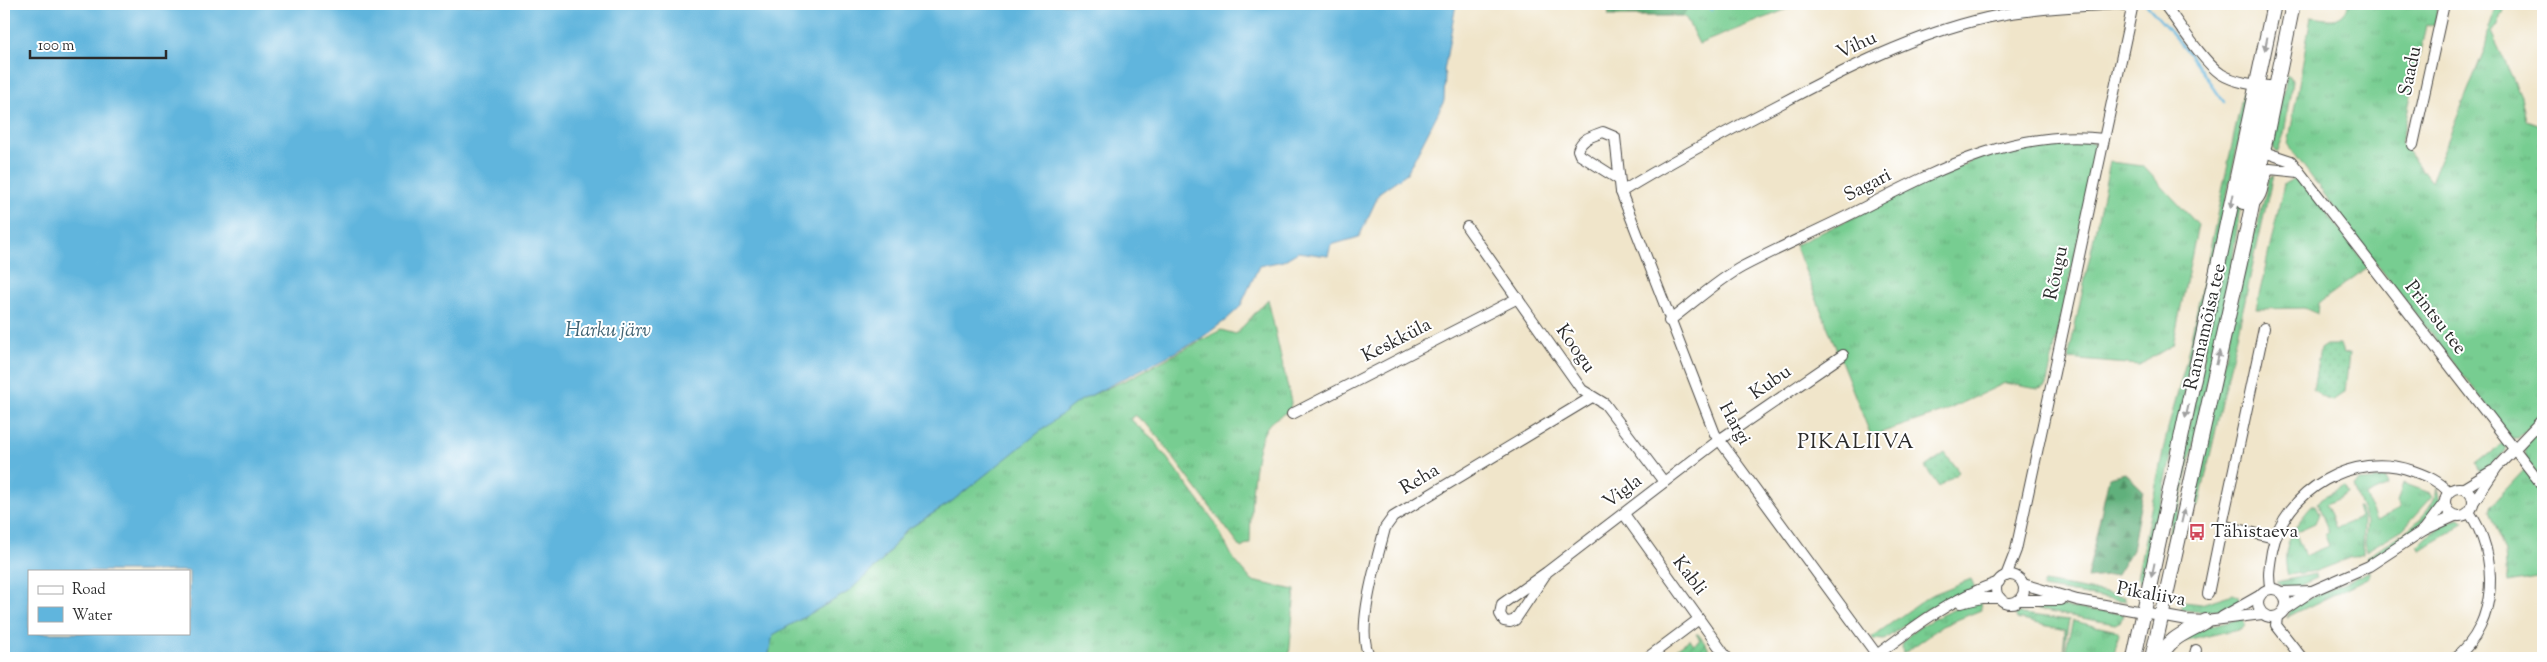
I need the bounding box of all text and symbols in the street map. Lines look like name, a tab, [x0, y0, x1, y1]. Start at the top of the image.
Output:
street label: Vihu	[1832, 25, 1882, 67]
scale bar	[30, 28, 166, 60]
text: 100 m	[38, 36, 75, 57]
one-way arrow	[2262, 37, 2270, 52]
street label: Saadu	[2393, 44, 2429, 98]
street label: Sagari	[1840, 163, 1896, 209]
one-way arrow	[2228, 193, 2236, 209]
street label: Rõugu	[2038, 243, 2076, 303]
street label: Rannamõisa tee	[2178, 261, 2234, 393]
street label: Printsu tee	[2398, 275, 2473, 361]
street label: Keskküla	[1358, 312, 1437, 370]
water label: Harku järv	[565, 317, 651, 346]
street label: Koogu	[1548, 319, 1602, 379]
one-way arrow	[2214, 350, 2222, 365]
street label: Kubu	[1745, 359, 1797, 407]
street label: Hargi	[1711, 398, 1757, 450]
one-way arrow	[2183, 403, 2191, 419]
district label: PIKALIIVA	[1797, 428, 1915, 458]
street label: Reha	[1395, 458, 1445, 502]
street label: Vigla	[1598, 468, 1648, 516]
one-way arrow	[2179, 509, 2187, 524]
place label: Tähistaeva	[2211, 519, 2298, 546]
bus stop icon: Tähistaeva	[2187, 522, 2207, 542]
street label: Kabli	[1665, 551, 1713, 601]
one-way arrow	[2149, 562, 2157, 577]
legend	[28, 570, 190, 634]
street label: Pikaliiva	[2114, 576, 2188, 614]
text: Road	[72, 580, 106, 601]
text: Water	[72, 606, 113, 627]

